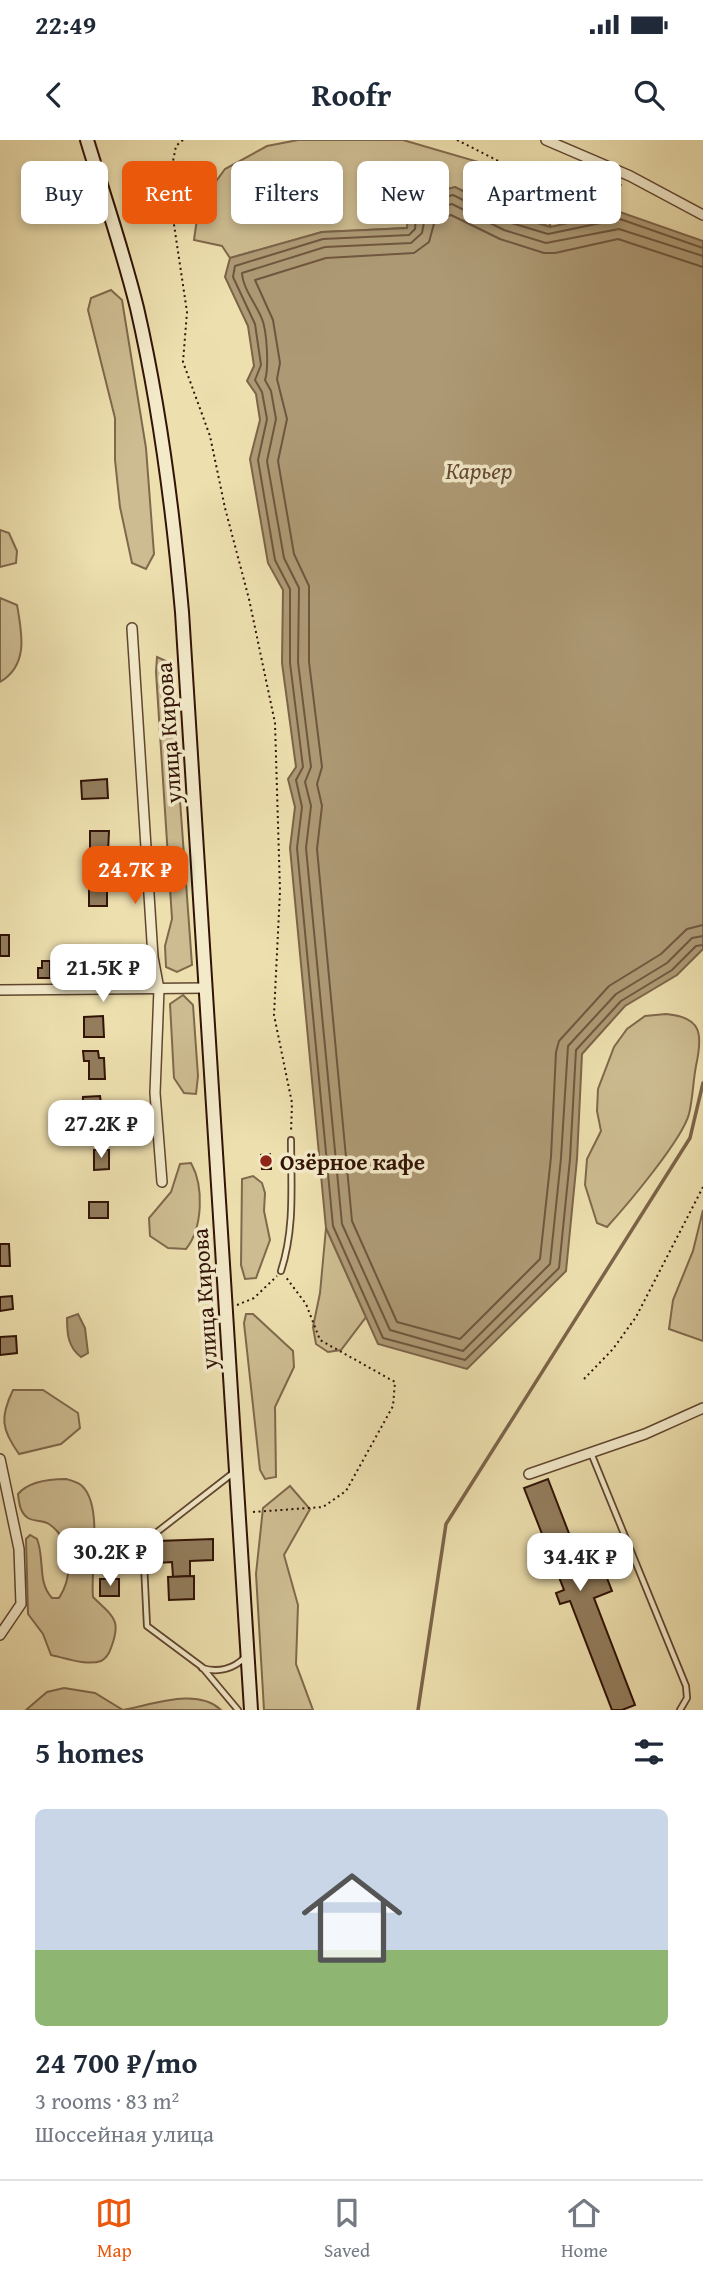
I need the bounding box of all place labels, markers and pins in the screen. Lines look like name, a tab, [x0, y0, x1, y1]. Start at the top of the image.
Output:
pin: 24.7K ₽	[70, 846, 200, 906]
pin: 21.5K ₽	[38, 944, 168, 1004]
pin: 27.2K ₽	[36, 1100, 166, 1160]
place label: Озёрное кафе	[280, 1145, 425, 1178]
marker: Озёрное кафе	[258, 1153, 274, 1169]
pin: 30.2K ₽	[45, 1528, 175, 1588]
pin: 34.4K ₽	[515, 1534, 645, 1593]

